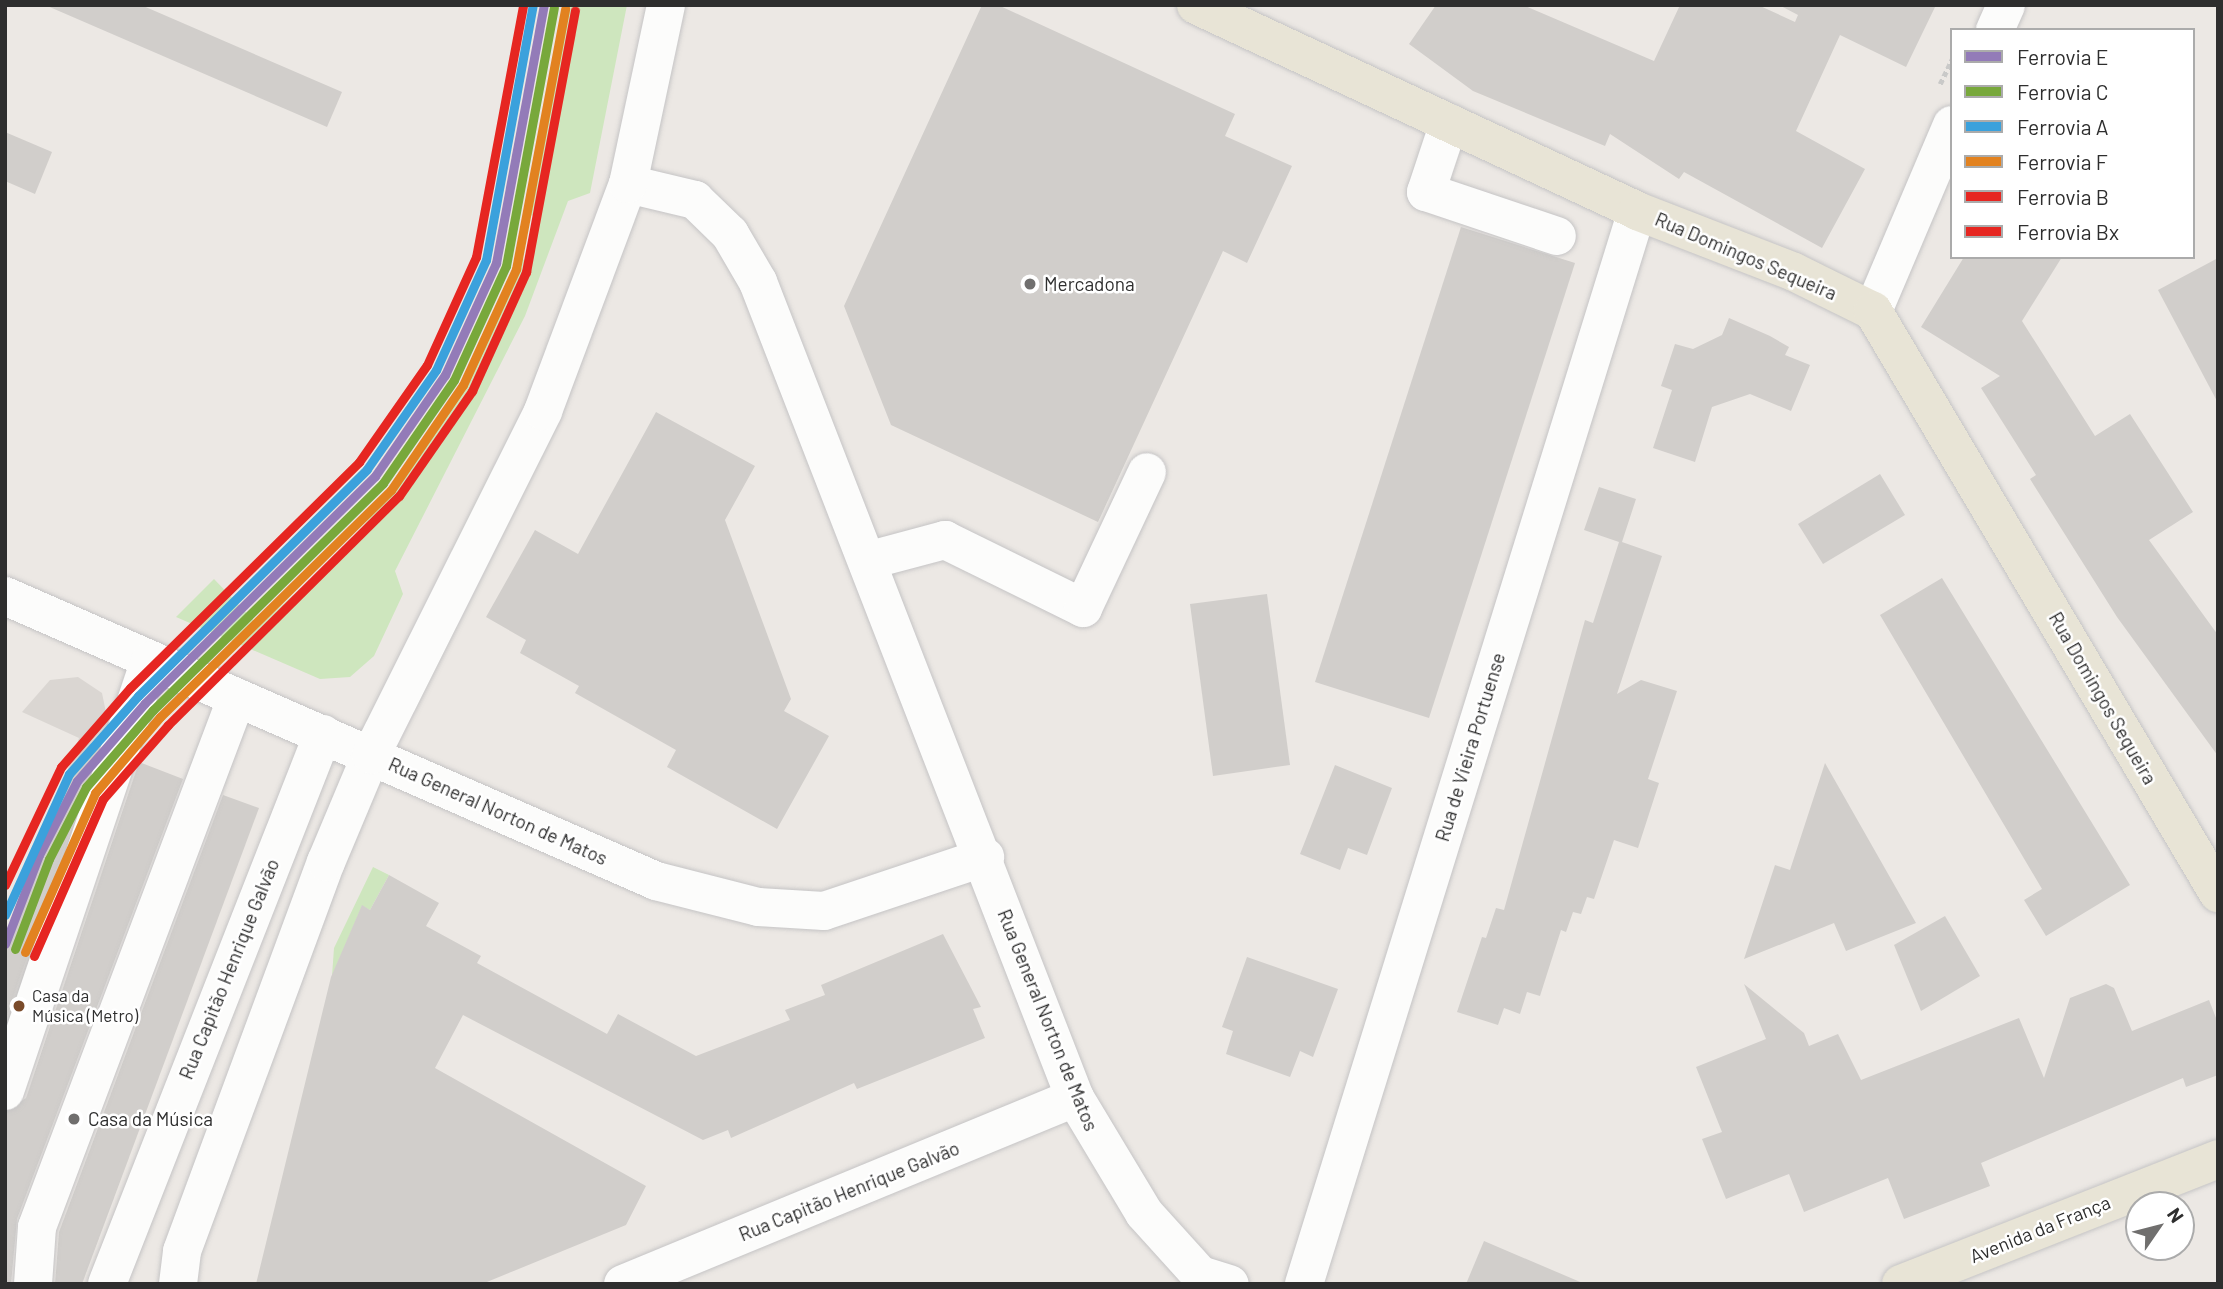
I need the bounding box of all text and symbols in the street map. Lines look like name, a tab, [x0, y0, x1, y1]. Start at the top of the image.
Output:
legend	[1950, 28, 2195, 259]
text: Ferrovia E	[2017, 44, 2108, 69]
text: Ferrovia C	[2017, 79, 2109, 104]
text: Ferrovia A	[2017, 114, 2109, 139]
text: Ferrovia F	[2017, 149, 2108, 174]
text: Ferrovia B	[2017, 184, 2109, 209]
street label: Rua Domingos Sequeira	[1652, 207, 1840, 305]
text: Ferrovia Bx	[2017, 219, 2119, 244]
place label: Mercadona	[1044, 273, 1135, 295]
marker: Mercadona	[1022, 276, 1038, 292]
street label: Rua Domingos Sequeira	[2044, 608, 2162, 788]
street label: Rua de Vieira Portuense	[1430, 650, 1510, 844]
street label: Rua General Norton de Matos	[385, 752, 611, 870]
street label: Rua Capitão Henrique Galvão	[174, 855, 284, 1083]
street label: Rua General Norton de Matos	[993, 906, 1103, 1134]
place label: Casa da Música (Metro)	[32, 986, 138, 1026]
marker: Casa da Música (Metro)	[12, 999, 26, 1013]
place label: Casa da Música	[88, 1108, 213, 1130]
marker: Casa da Música	[66, 1111, 82, 1127]
street label: Rua Capitão Henrique Galvão	[735, 1136, 963, 1246]
street label: Avenida da França	[1966, 1190, 2114, 1268]
north arrow	[2125, 1191, 2195, 1261]
text: N	[2163, 1203, 2189, 1227]

